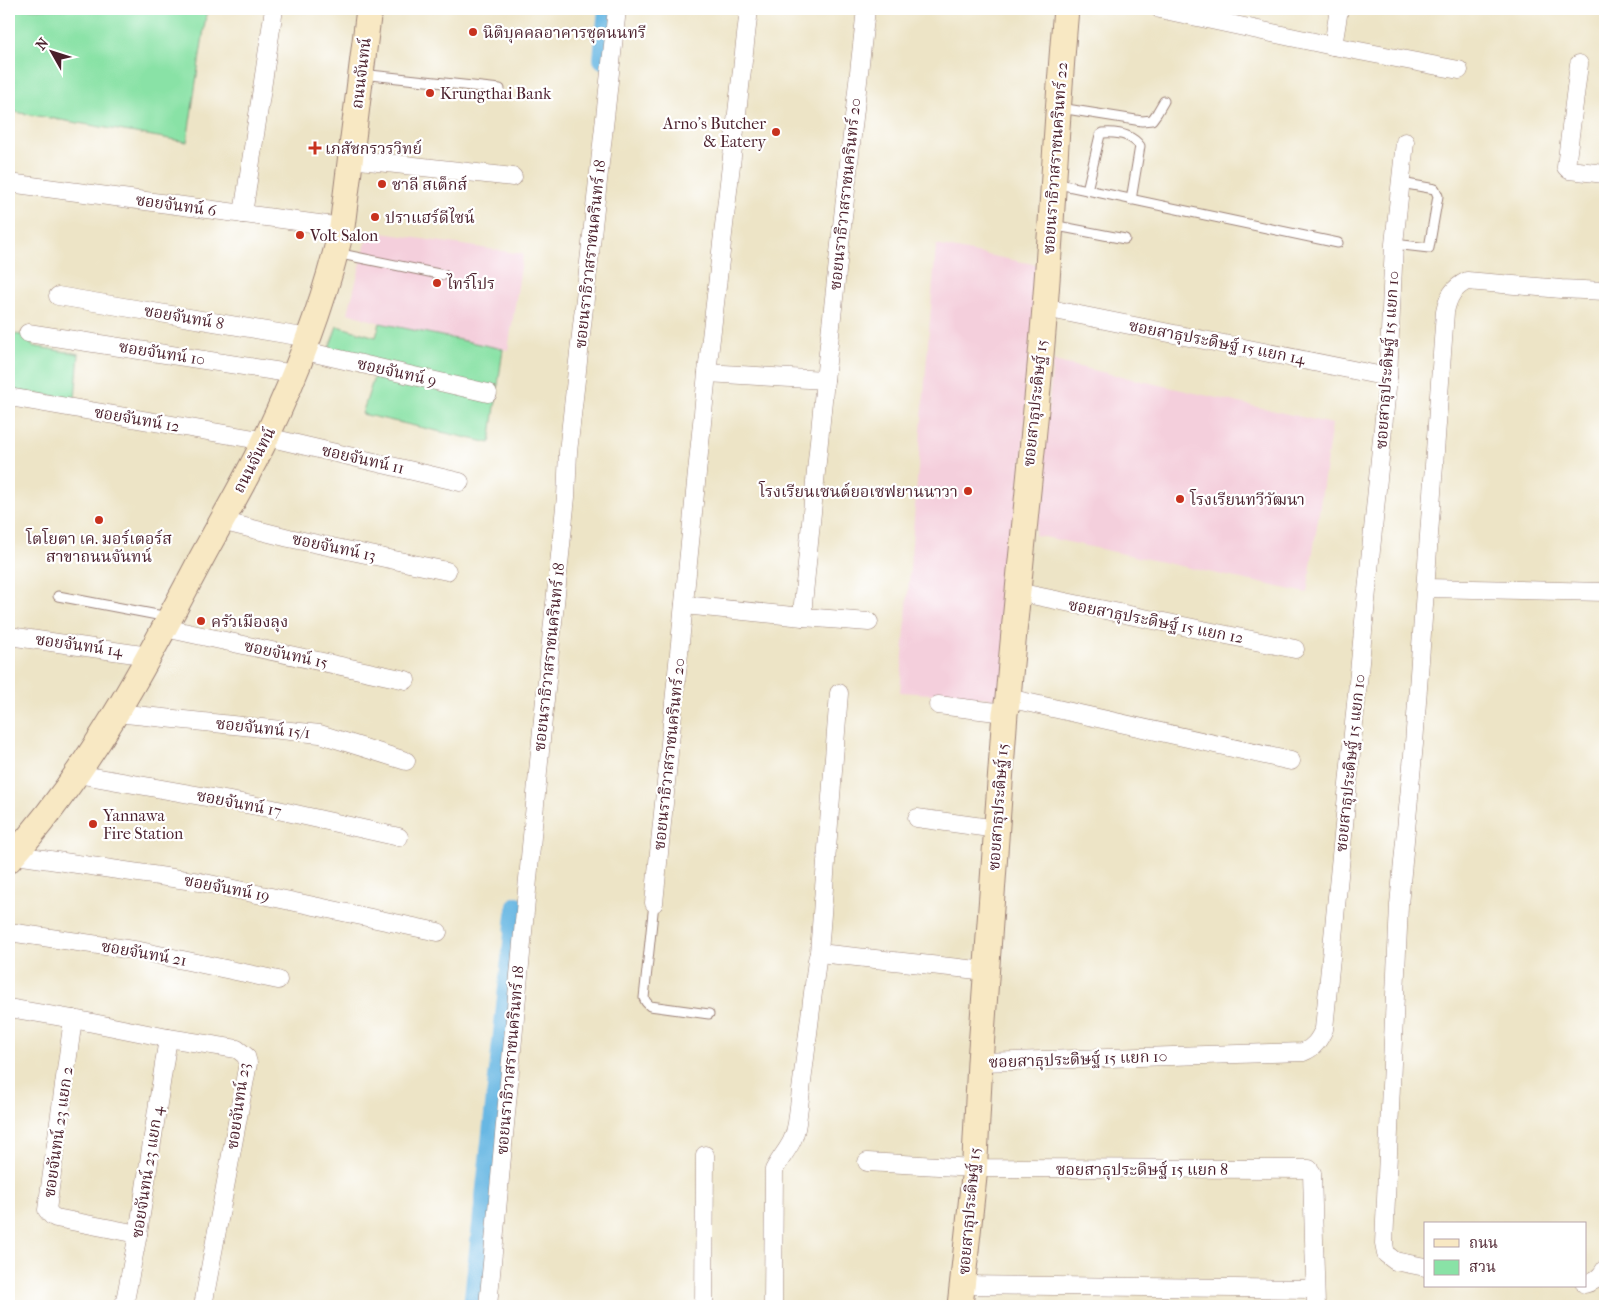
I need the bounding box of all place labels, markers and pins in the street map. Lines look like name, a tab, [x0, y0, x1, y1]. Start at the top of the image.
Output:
place label: นิติบุคคลอาคารชุดนนทรี	[483, 23, 646, 44]
marker: นิติบุคคลอาคารชุดนนทรี	[467, 26, 479, 38]
place label: Krungthai Bank	[440, 84, 552, 103]
marker: Krungthai Bank	[424, 87, 436, 99]
place label: Arno's Butcher & Eatery	[662, 114, 766, 151]
marker: Arno's Butcher & Eatery	[770, 126, 782, 138]
place label: เภสัชกรวรวิทย์	[325, 139, 422, 158]
marker: เภสัชกรวรวิทย์	[309, 142, 321, 154]
place label: ชาลี สเต็กส์	[392, 175, 467, 194]
marker: ชาลี สเต็กส์	[376, 178, 388, 190]
place label: ปราแฮร์ดีไซน์	[385, 207, 475, 227]
marker: ปราแฮร์ดีไซน์	[369, 211, 381, 223]
place label: Volt Salon	[309, 226, 379, 245]
marker: Volt Salon	[294, 229, 306, 241]
place label: ไทร์โปร	[446, 273, 495, 293]
marker: ไทร์โปร	[431, 277, 443, 289]
place label: โรงเรียนเซนต์ยอเซฟยานนาวา	[758, 481, 958, 501]
marker: โรงเรียนเซนต์ยอเซฟยานนาวา	[962, 485, 974, 497]
place label: โรงเรียนทวีวัฒนา	[1189, 489, 1305, 509]
marker: โรงเรียนทวีวัฒนา	[1174, 493, 1186, 505]
marker: โตโยตา เค. มอร์เตอร์ส สาขาถนนจันทน์	[93, 514, 105, 526]
place label: โตโยตา เค. มอร์เตอร์ส สาขาถนนจันทน์	[25, 528, 172, 566]
place label: ครัวเมืองลุง	[211, 612, 288, 633]
marker: ครัวเมืองลุง	[195, 615, 207, 627]
place label: Yannawa Fire Station	[102, 806, 184, 843]
marker: Yannawa Fire Station	[87, 818, 99, 830]

